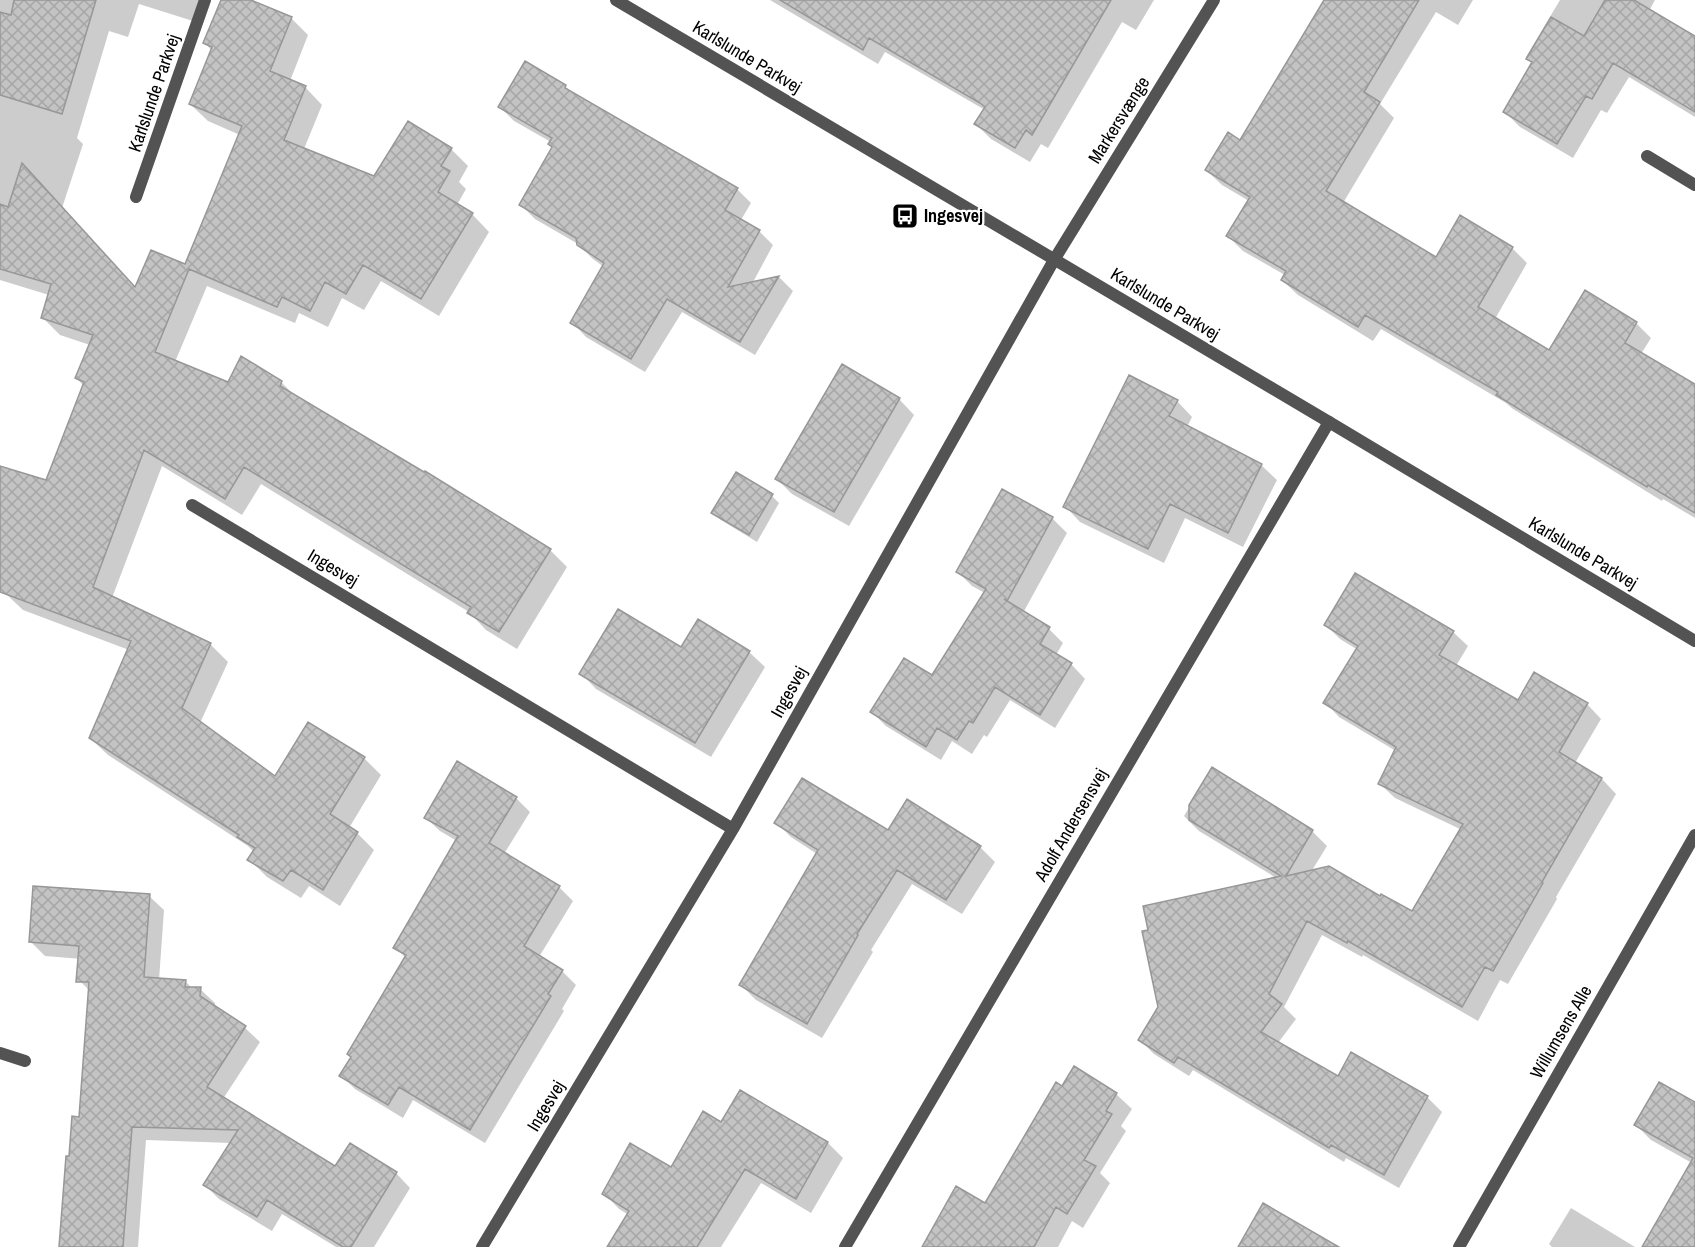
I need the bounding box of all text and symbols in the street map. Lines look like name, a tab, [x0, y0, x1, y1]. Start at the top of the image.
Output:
street label: Karlslunde Parkvej	[688, 14, 806, 99]
street label: Karlslunde Parkvej	[122, 31, 185, 155]
street label: Markersvænge	[1082, 71, 1155, 168]
bus stop icon: Ingesvej	[890, 201, 920, 231]
place label: Ingesvej	[924, 203, 983, 228]
street label: Karlslunde Parkvej	[1106, 261, 1224, 346]
street label: Karlslunde Parkvej	[1524, 510, 1642, 595]
street label: Ingesvej	[303, 543, 363, 592]
street label: Ingesvej	[764, 662, 813, 722]
street label: Adolf Andersensvej	[1028, 764, 1113, 887]
street label: Willumsens Alle	[1524, 980, 1597, 1083]
street label: Ingesvej	[521, 1076, 570, 1136]

